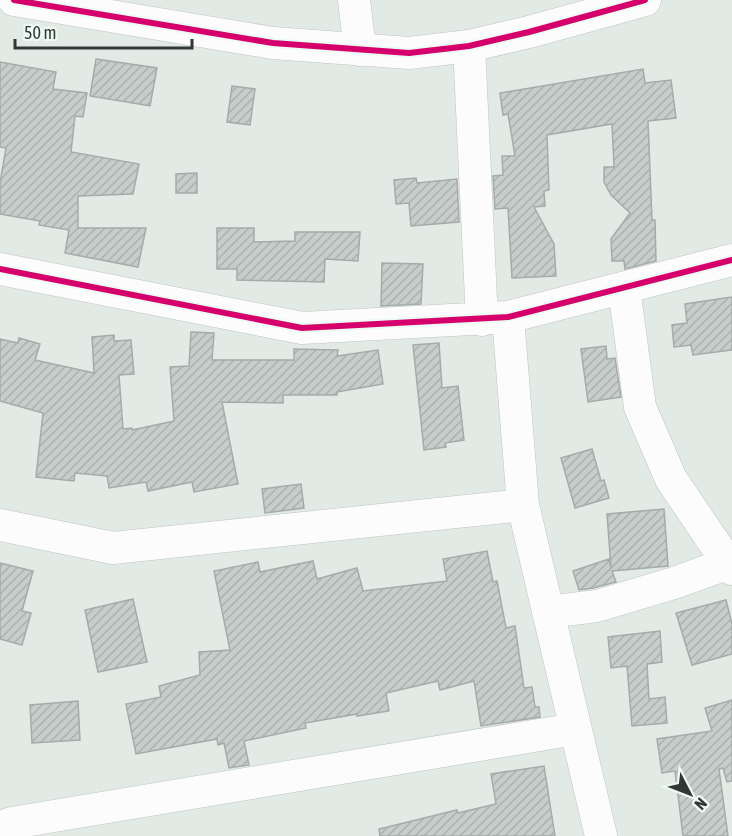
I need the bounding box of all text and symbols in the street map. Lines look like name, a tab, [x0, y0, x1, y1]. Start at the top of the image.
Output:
scale bar	[15, 12, 192, 50]
text: 50 m	[24, 22, 56, 43]
north arrow	[660, 764, 720, 824]
text: N	[691, 795, 711, 814]

